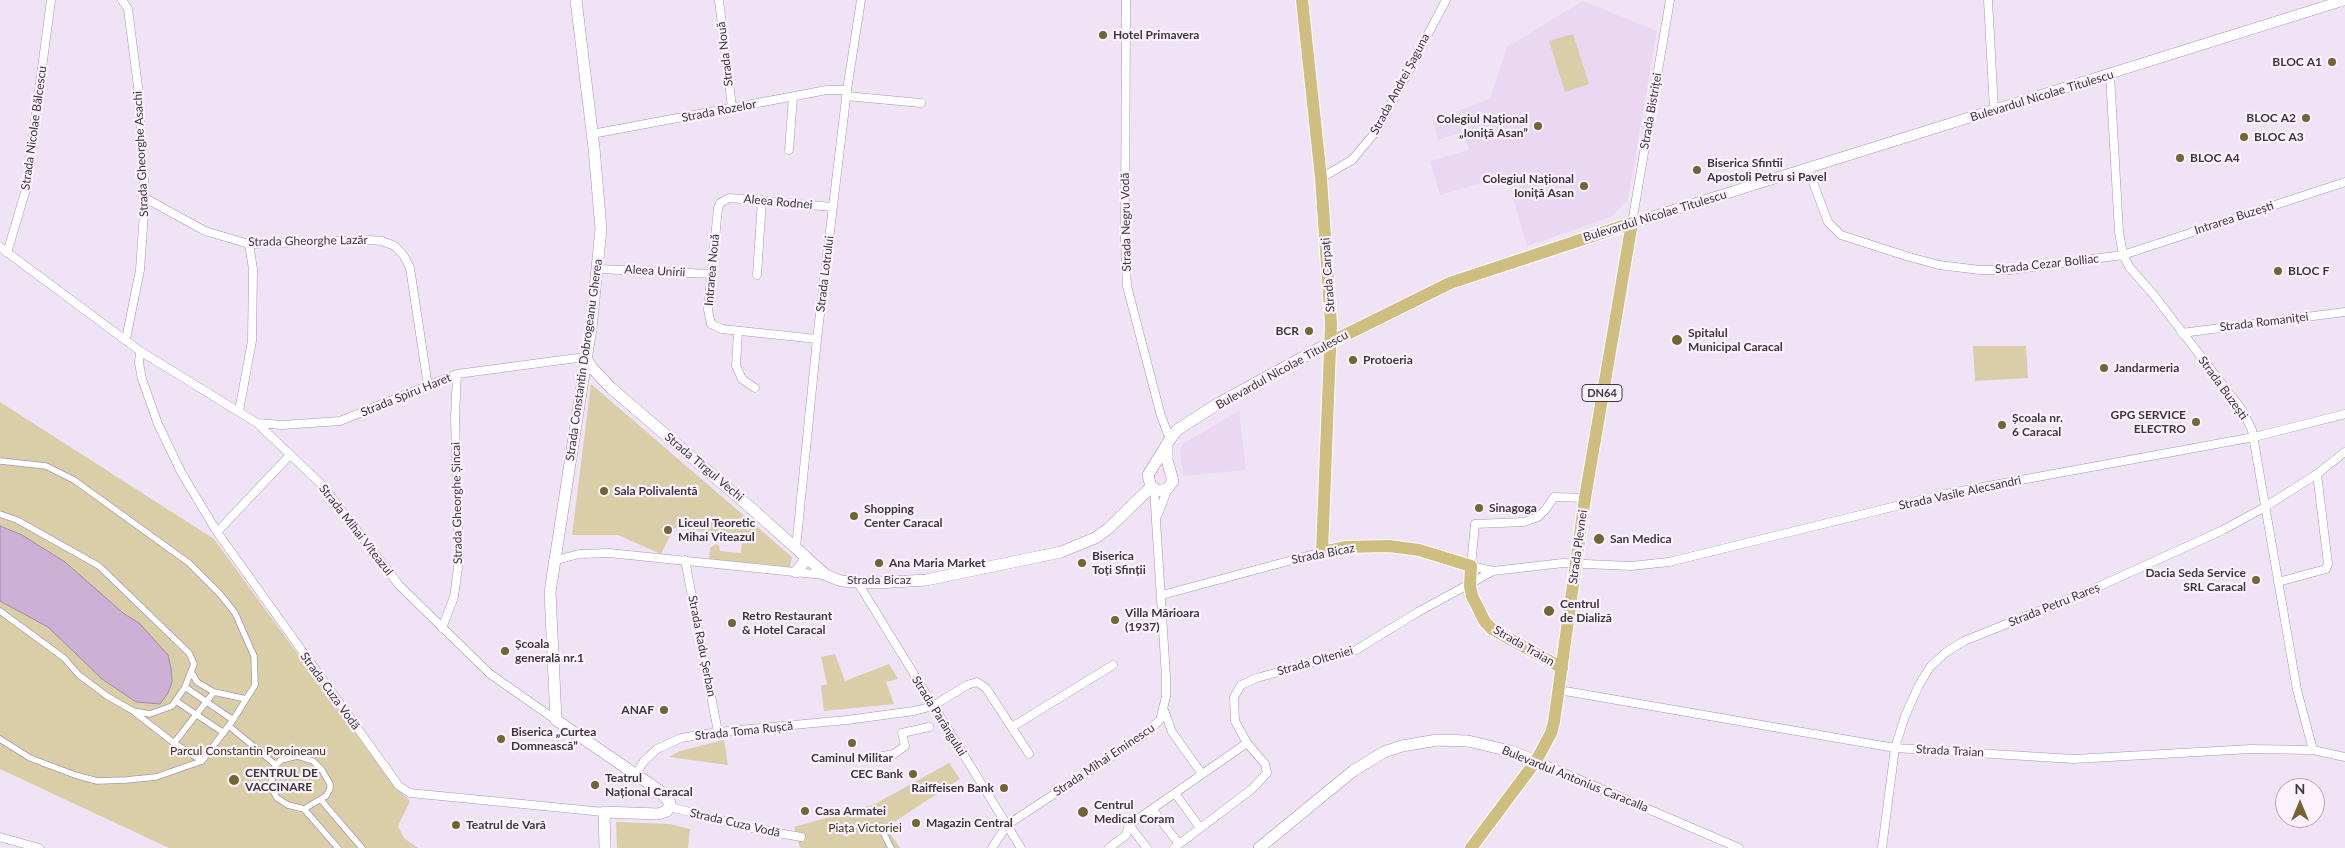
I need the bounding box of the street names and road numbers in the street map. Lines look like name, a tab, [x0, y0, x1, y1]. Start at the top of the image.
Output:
street label: Strada Nouă	[714, 21, 736, 87]
street label: Strada Andrei Șaguna	[1367, 31, 1433, 137]
street label: Strada Nicolae Bălcescu	[18, 65, 50, 191]
street label: Bulevardul Nicolae Titulescu	[1969, 67, 2115, 125]
street label: Strada Bistriței	[1637, 72, 1665, 150]
street label: Strada Gheorghe Asachi	[131, 91, 151, 217]
street label: Strada Rozelor	[680, 97, 758, 125]
street label: Strada Negru Vodă	[1118, 172, 1134, 272]
street label: Bulevardul Nicolae Titulescu	[1582, 187, 1728, 245]
street label: Aleea Rodnei	[743, 192, 813, 212]
street label: Intrarea Buzești	[2193, 198, 2275, 238]
street label: Strada Gheorghe Lazăr	[248, 233, 368, 249]
street label: Intrarea Nouă	[702, 233, 722, 307]
street label: Strada Lotrului	[813, 235, 837, 313]
street label: Strada Carpați	[1318, 237, 1338, 313]
street label: Strada Cezar Bolliac	[1994, 251, 2100, 277]
street label: Strada Constantin Dobrogeanu Gherea	[563, 258, 605, 462]
street label: Aleea Unirii	[624, 262, 686, 280]
street label: Strada Romaniței	[2219, 309, 2309, 335]
street label: Bulevardul Nicolae Titulescu	[1213, 328, 1351, 412]
street label: Strada Buzești	[2195, 353, 2251, 423]
street label: Strada Spiru Haret	[359, 370, 453, 420]
road number: DN64	[1582, 384, 1622, 402]
street label: Strada Tîrgul Vechi	[662, 430, 746, 504]
street label: Strada Gheorghe Șincai	[449, 442, 465, 564]
street label: Strada Vasile Alecsandri	[1897, 473, 2023, 513]
street label: Strada Mihai Viteazul	[316, 482, 396, 578]
street label: Strada Plevnei	[1566, 509, 1590, 585]
street label: Strada Bicaz	[1290, 541, 1356, 567]
street label: Strada Bicaz	[847, 573, 911, 587]
street label: Strada Petru Rareș	[2006, 580, 2102, 630]
street label: Strada Radu Șerban	[685, 594, 719, 698]
street label: Strada Traian	[1491, 623, 1557, 669]
street label: Strada Olteniei	[1275, 643, 1355, 679]
street label: Strada Cuza Vodă	[297, 649, 363, 733]
street label: Strada Parângului	[909, 673, 969, 759]
street label: Strada Toma Rușcă	[694, 719, 794, 743]
street label: Strada Mihai Eminescu	[1051, 721, 1157, 799]
street label: Strada Traian	[1916, 742, 1984, 760]
street label: Bulevardul Antonius Caracalla	[1500, 743, 1650, 815]
street label: Strada Cuza Vodă	[688, 806, 782, 840]

